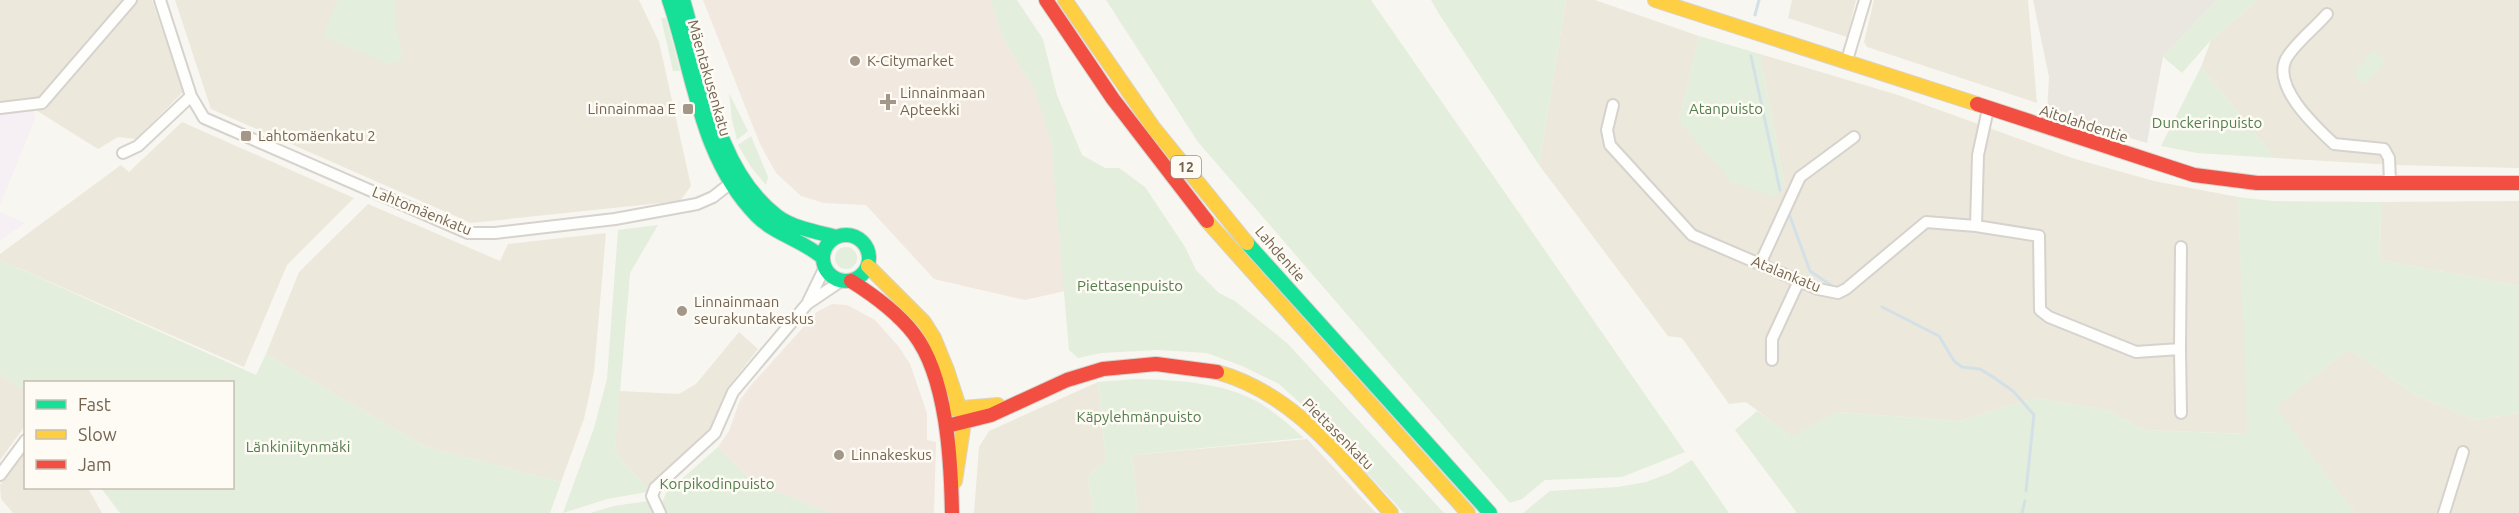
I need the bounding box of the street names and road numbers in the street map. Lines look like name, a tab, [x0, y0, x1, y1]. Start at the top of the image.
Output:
street label: Mäentakusenkatu	[685, 18, 734, 138]
street label: Aitolahdentie	[2038, 101, 2130, 146]
road number: 12	[1171, 156, 1201, 178]
street label: Lahtomäenkatu	[370, 183, 474, 238]
street label: Lahdentie	[1252, 223, 1309, 285]
street label: Atalankatu	[1749, 252, 1823, 295]
street label: Piettasenkatu	[1299, 395, 1377, 473]

